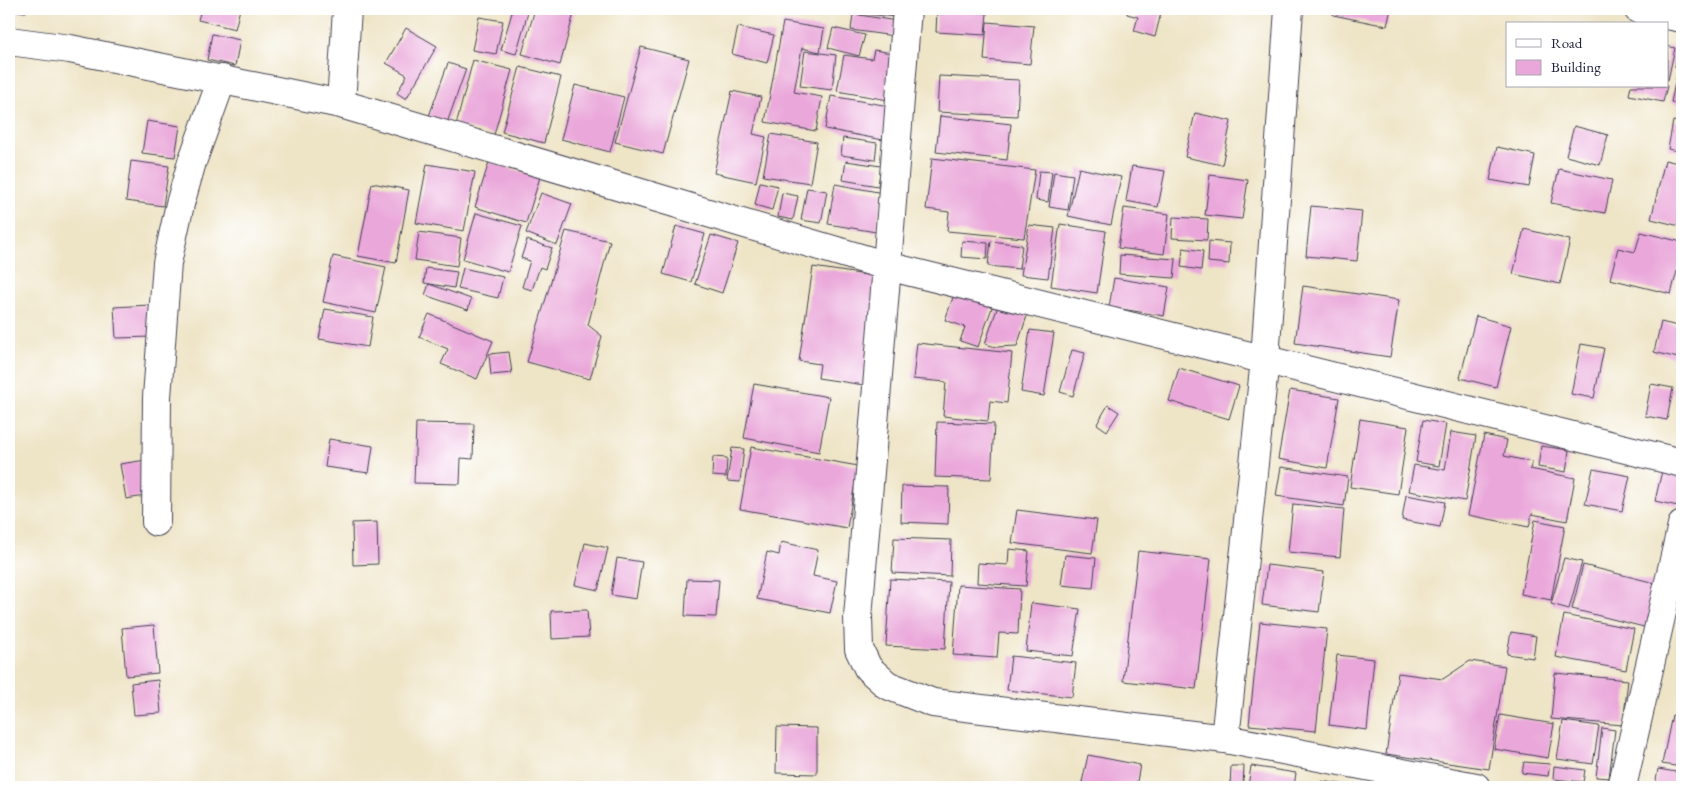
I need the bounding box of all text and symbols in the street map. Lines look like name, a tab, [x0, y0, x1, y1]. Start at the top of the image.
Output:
legend	[1506, 22, 1668, 88]
text: Road	[1551, 33, 1583, 52]
text: Building	[1551, 57, 1601, 76]

